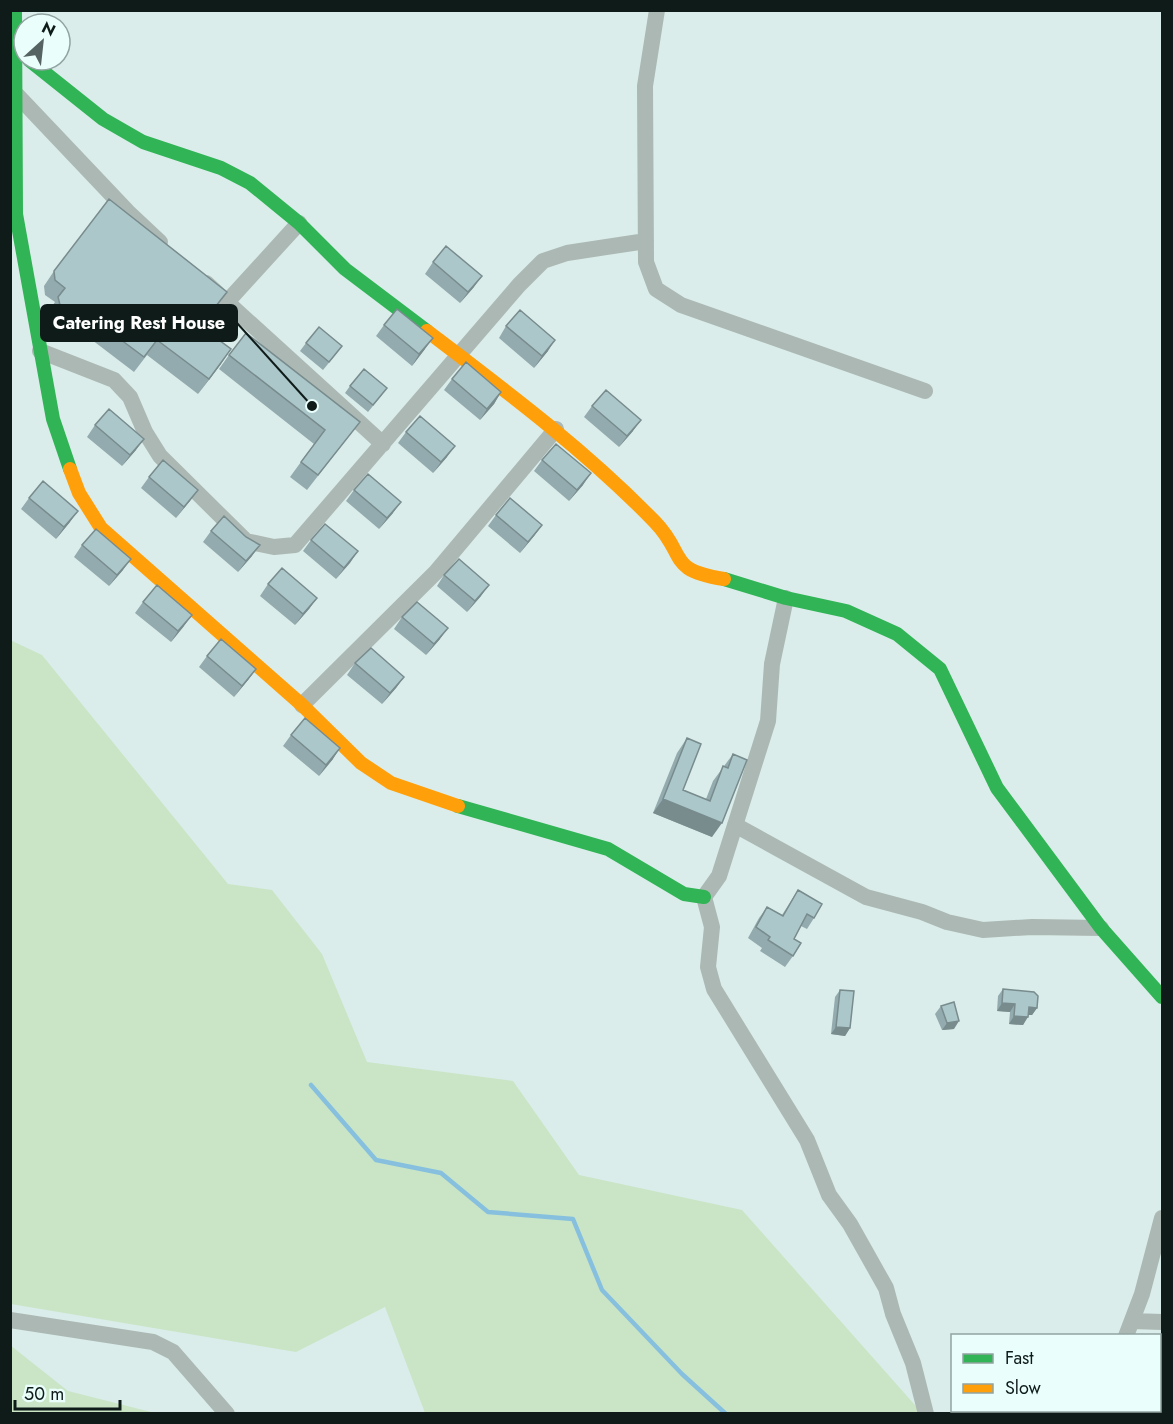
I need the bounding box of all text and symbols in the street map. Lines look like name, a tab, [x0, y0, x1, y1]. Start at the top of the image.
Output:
north arrow	[12, 12, 72, 72]
text: N	[38, 16, 59, 42]
callout: Catering Rest House	[41, 305, 237, 341]
text: Catering Rest House	[53, 310, 225, 336]
legend	[951, 1334, 1161, 1412]
text: Fast	[1005, 1345, 1034, 1371]
scale bar	[15, 1373, 120, 1411]
text: Slow	[1005, 1375, 1042, 1401]
text: 50 m	[24, 1381, 64, 1407]

